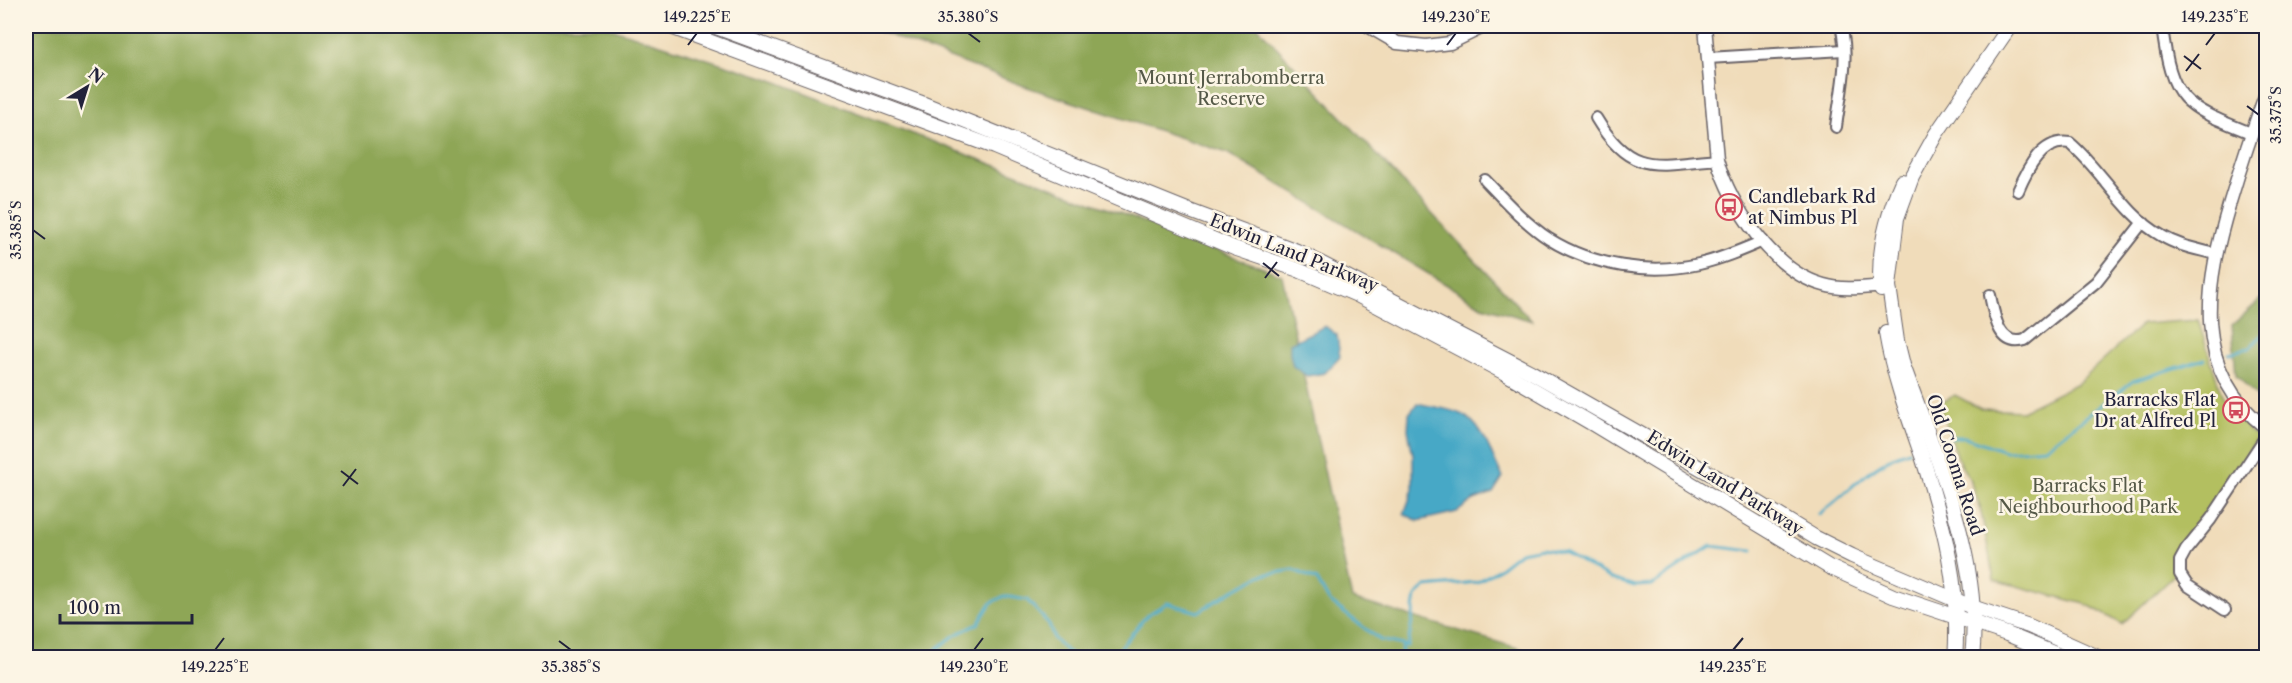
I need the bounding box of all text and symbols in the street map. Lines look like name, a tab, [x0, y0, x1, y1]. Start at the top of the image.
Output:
text: 149.225°E	[663, 7, 731, 26]
text: 35.380°S	[938, 7, 998, 26]
text: 149.230°E	[1422, 7, 1490, 26]
text: 149.235°E	[2181, 7, 2249, 26]
north arrow	[57, 57, 117, 117]
text: N	[85, 63, 108, 87]
park label: Mount Jerrabomberra Reserve	[1137, 67, 1325, 110]
text: 35.375°S	[2266, 86, 2285, 144]
place label: Candlebark Rd at Nimbus Pl	[1748, 186, 1876, 229]
bus stop icon: Candlebark Rd at Nimbus Pl	[1714, 192, 1744, 222]
text: 35.385°S	[6, 200, 25, 260]
street label: Edwin Land Parkway	[1206, 209, 1383, 297]
place label: Barracks Flat Dr at Alfred Pl	[2094, 389, 2217, 432]
street label: Old Cooma Road	[1922, 392, 1988, 538]
bus stop icon: Barracks Flat Dr at Alfred Pl	[2221, 395, 2251, 425]
street label: Edwin Land Parkway	[1643, 426, 1808, 541]
park label: Barracks Flat Neighbourhood Park	[1998, 475, 2179, 518]
scale bar	[60, 587, 192, 625]
text: 100 m	[69, 597, 121, 619]
text: 149.225°E	[181, 657, 249, 676]
text: 35.385°S	[541, 657, 601, 676]
text: 149.230°E	[940, 657, 1008, 676]
text: 149.235°E	[1699, 657, 1767, 676]

